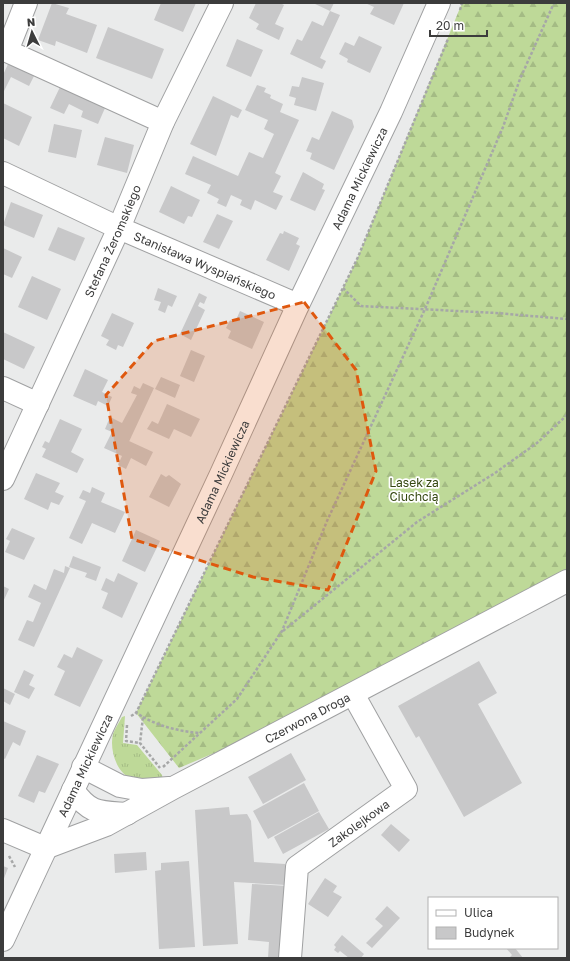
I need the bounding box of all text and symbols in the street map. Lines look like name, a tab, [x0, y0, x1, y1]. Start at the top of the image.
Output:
north arrow	[12, 12, 52, 52]
scale bar	[430, 12, 487, 38]
text: N	[26, 15, 36, 28]
text: 20 m	[436, 18, 464, 33]
street label: Adama Mickiewicza	[328, 125, 390, 232]
street label: Stefana Żeromskiego	[81, 182, 144, 299]
street label: Stanisława Wyspiańskiego	[132, 228, 278, 302]
street label: Adama Mickiewicza	[192, 418, 252, 526]
park label: Lasek za Ciuchcią	[389, 475, 439, 504]
street label: Czerwona Droga	[262, 689, 352, 746]
street label: Adama Mickiewicza	[54, 711, 115, 819]
street label: Zakolejkowa	[325, 796, 392, 850]
legend	[428, 897, 558, 949]
text: Ulica	[464, 905, 493, 920]
text: Budynek	[464, 925, 515, 940]

